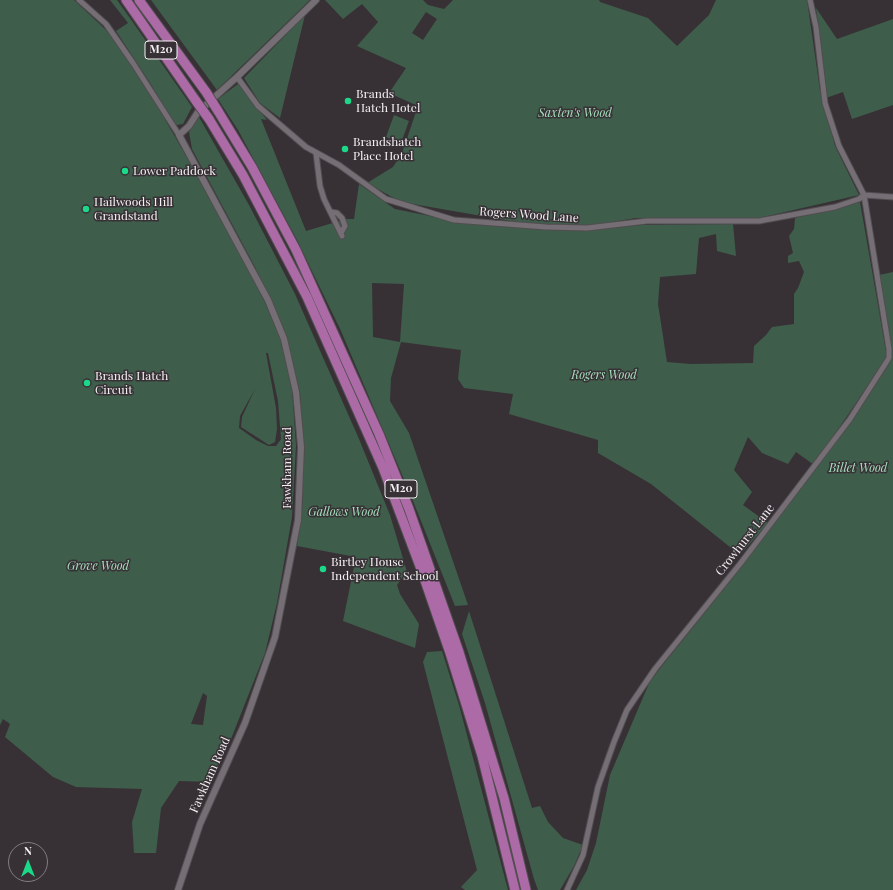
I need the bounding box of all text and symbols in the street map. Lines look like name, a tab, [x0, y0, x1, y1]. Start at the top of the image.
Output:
road number: M20	[145, 41, 177, 59]
place label: Brands Hatch Hotel	[356, 87, 420, 115]
marker: Brands Hatch Hotel	[343, 96, 353, 106]
park label: Saxten's Wood	[538, 106, 612, 120]
place label: Brandshatch Place Hotel	[353, 135, 421, 163]
marker: Brandshatch Place Hotel	[340, 144, 350, 154]
place label: Lower Paddock	[133, 164, 216, 178]
marker: Lower Paddock	[120, 166, 130, 176]
place label: Hailwoods Hill Grandstand	[94, 195, 173, 223]
marker: Hailwoods Hill Grandstand	[81, 204, 91, 214]
street label: Rogers Wood Lane	[479, 204, 579, 226]
park label: Rogers Wood	[571, 368, 637, 382]
place label: Brands Hatch Circuit	[95, 369, 168, 397]
marker: Brands Hatch Circuit	[82, 378, 92, 388]
street label: Fawkham Road	[280, 427, 294, 509]
park label: Billet Wood	[829, 461, 887, 475]
road number: M20	[385, 480, 417, 498]
street label: Crowhurst Lane	[713, 501, 777, 579]
park label: Gallows Wood	[308, 505, 380, 519]
place label: Birtley House Independent School	[331, 555, 439, 583]
park label: Grove Wood	[67, 559, 129, 573]
marker: Birtley House Independent School	[318, 564, 328, 574]
street label: Fawkham Road	[187, 735, 233, 815]
north arrow	[8, 842, 48, 882]
text: N	[24, 843, 32, 858]

